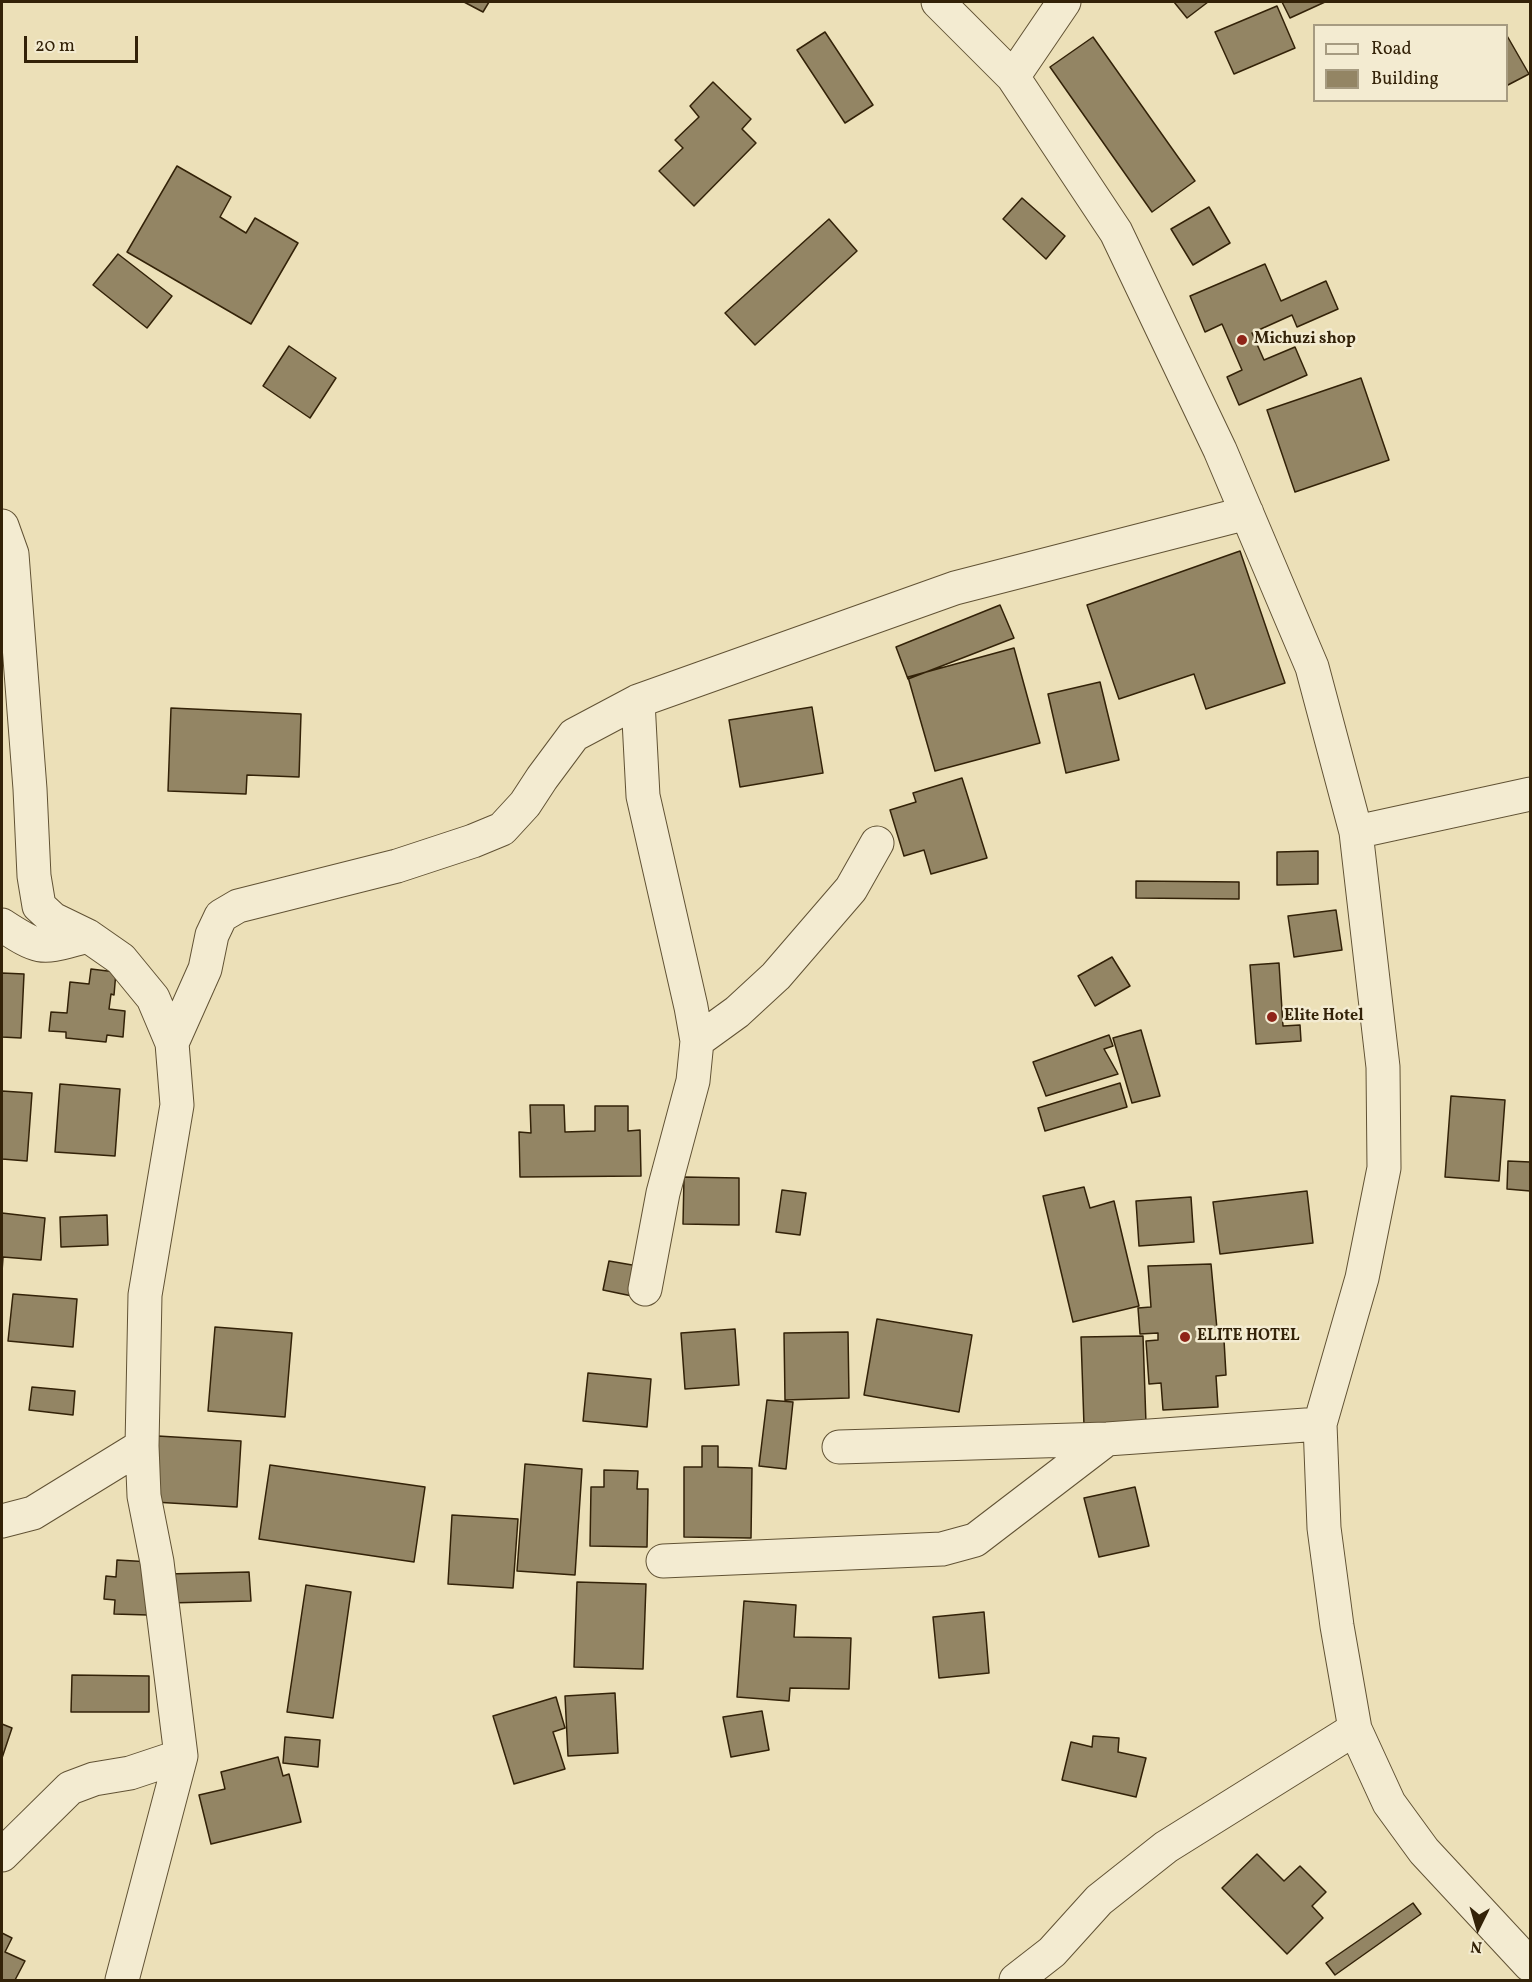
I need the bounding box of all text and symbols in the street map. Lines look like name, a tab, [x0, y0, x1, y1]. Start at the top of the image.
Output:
scale bar	[27, 24, 141, 62]
legend	[1313, 24, 1508, 102]
text: 20 m	[35, 34, 75, 59]
text: Road	[1371, 37, 1412, 62]
text: Building	[1371, 67, 1439, 92]
place label: Michuzi shop	[1254, 330, 1356, 350]
marker: Michuzi shop	[1235, 333, 1249, 347]
place label: Elite Hotel	[1284, 1007, 1364, 1027]
marker: Elite Hotel	[1265, 1010, 1279, 1024]
place label: ELITE HOTEL	[1197, 1327, 1300, 1347]
marker: ELITE HOTEL	[1178, 1330, 1192, 1344]
north arrow	[1448, 1898, 1508, 1958]
text: N	[1470, 1934, 1483, 1957]

